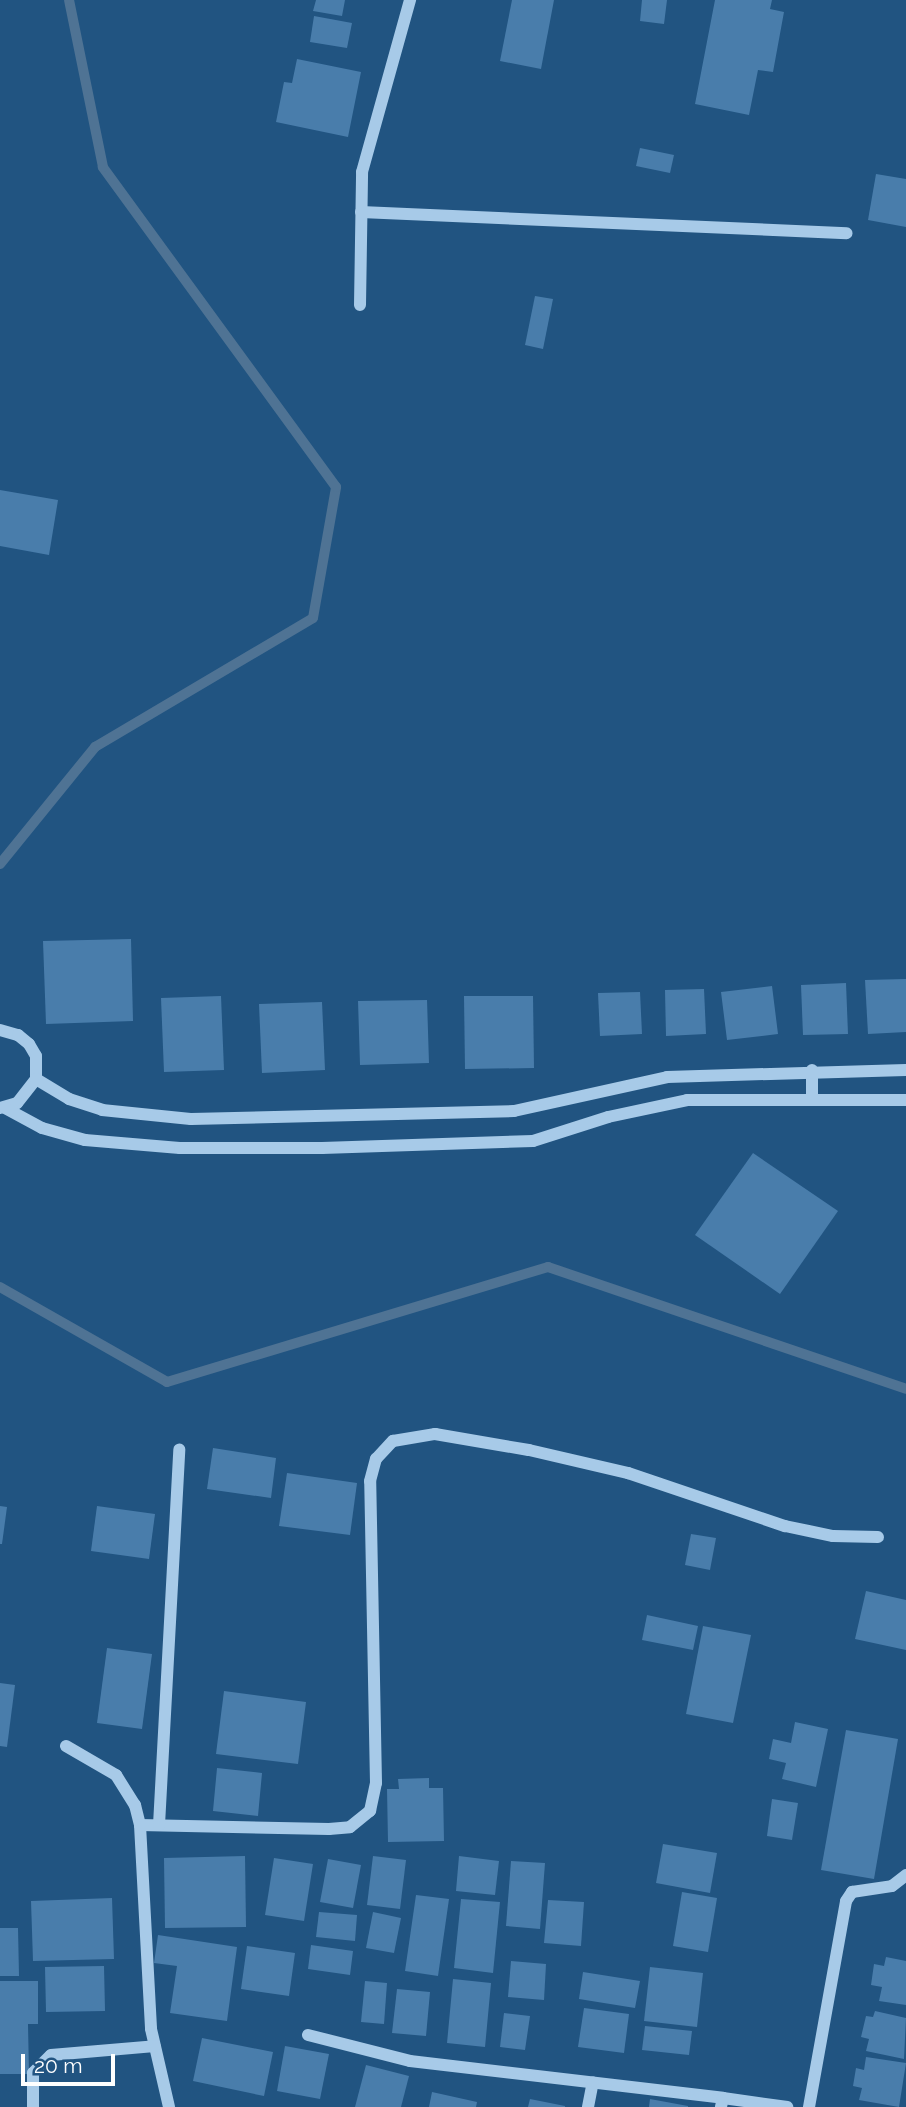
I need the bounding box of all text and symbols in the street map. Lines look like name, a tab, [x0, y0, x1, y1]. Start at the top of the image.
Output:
scale bar	[24, 2040, 119, 2084]
text: 20 m	[34, 2053, 82, 2078]

